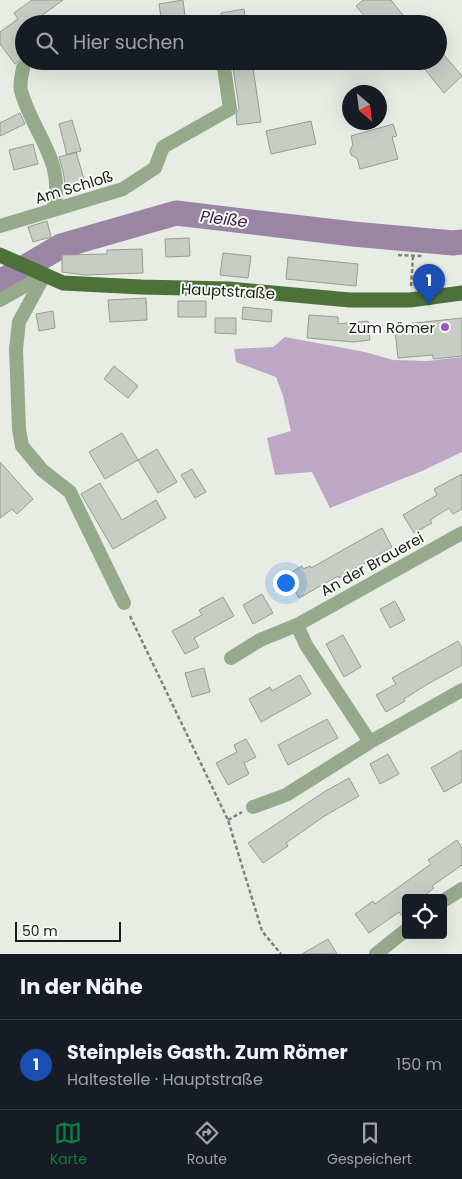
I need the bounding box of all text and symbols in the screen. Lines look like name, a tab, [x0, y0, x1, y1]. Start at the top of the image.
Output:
search box	[15, 15, 447, 70]
icon: search	[33, 29, 61, 57]
text: Hier suchen	[73, 29, 184, 56]
north arrow	[342, 85, 387, 130]
street label: Am Schloß	[32, 165, 116, 209]
water label: Pleiße	[199, 205, 249, 233]
pin: 1	[413, 264, 445, 305]
street label: Hauptstraße	[180, 278, 276, 304]
place label: Zum Römer	[349, 317, 435, 338]
marker: Zum Römer	[439, 321, 451, 333]
street label: An der Brauerei	[317, 527, 427, 601]
your location	[273, 570, 299, 596]
map controls	[402, 894, 447, 939]
button: locate	[402, 894, 447, 939]
scale bar	[15, 919, 121, 942]
text: 50 m	[22, 921, 58, 941]
text: In der Nähe	[20, 972, 143, 1001]
text: Steinpleis Gasth. Zum Römer	[67, 1039, 348, 1066]
text: 1	[33, 1053, 39, 1076]
text: 150 m	[396, 1053, 442, 1076]
text: Haltestelle · Hauptstraße	[67, 1068, 263, 1091]
tab: Karte	[50, 1119, 87, 1170]
tab: Route	[187, 1119, 227, 1170]
tab: Gespeichert	[327, 1119, 412, 1170]

